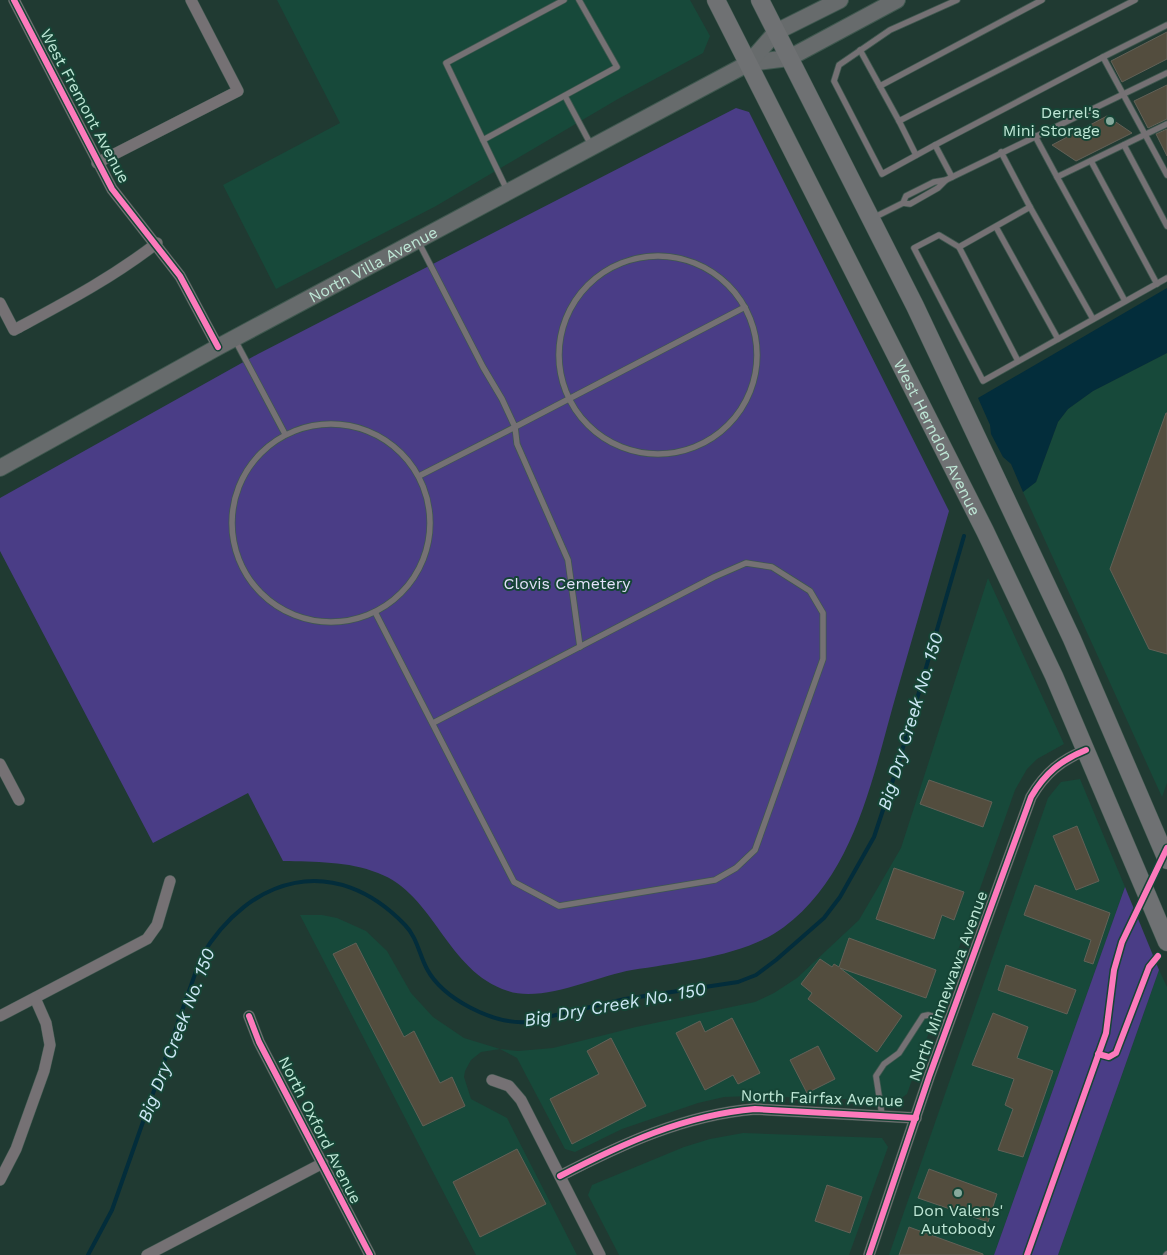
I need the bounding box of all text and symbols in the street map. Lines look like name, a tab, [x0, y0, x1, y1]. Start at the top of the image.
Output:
street label: West Fremont Avenue	[36, 26, 134, 186]
place label: Derrel's Mini Storage	[1003, 103, 1100, 140]
marker: Derrel's Mini Storage	[1104, 115, 1116, 127]
street label: North Villa Avenue	[305, 222, 441, 306]
street label: West Herndon Avenue	[890, 356, 985, 519]
park label: Clovis Cemetery	[503, 574, 631, 593]
water label: Big Dry Creek No. 150	[873, 630, 947, 812]
street label: North Minnewawa Avenue	[905, 888, 991, 1084]
water label: Big Dry Creek No. 150	[133, 945, 219, 1125]
water label: Big Dry Creek No. 150	[522, 978, 708, 1030]
street label: North Oxford Avenue	[275, 1053, 365, 1207]
street label: North Fairfax Avenue	[740, 1086, 904, 1110]
marker: Don Valens' Autobody	[952, 1187, 964, 1199]
place label: Don Valens' Autobody	[913, 1201, 1003, 1238]

